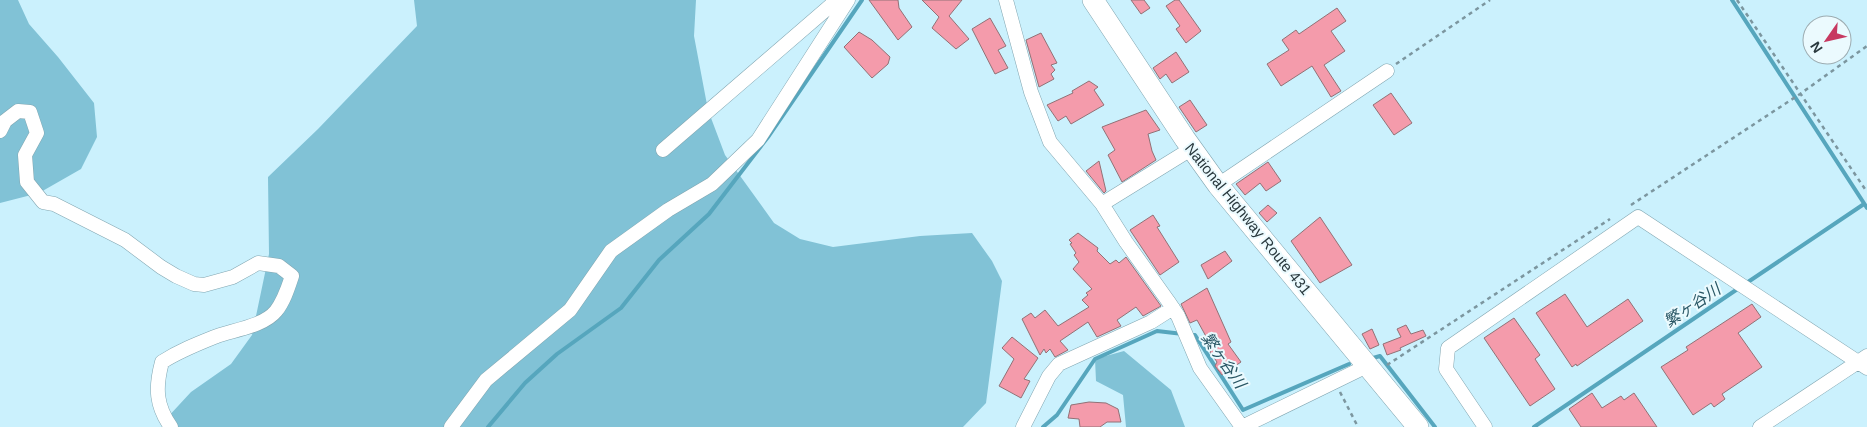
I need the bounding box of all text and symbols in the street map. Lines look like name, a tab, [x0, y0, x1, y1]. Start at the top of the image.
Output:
north arrow	[1802, 15, 1852, 65]
text: N	[1807, 39, 1826, 56]
street label: National Highway Route 431	[1182, 139, 1315, 298]
water label: 繁ヶ谷川	[1661, 279, 1725, 330]
water label: 繁ヶ谷川	[1198, 329, 1250, 393]

